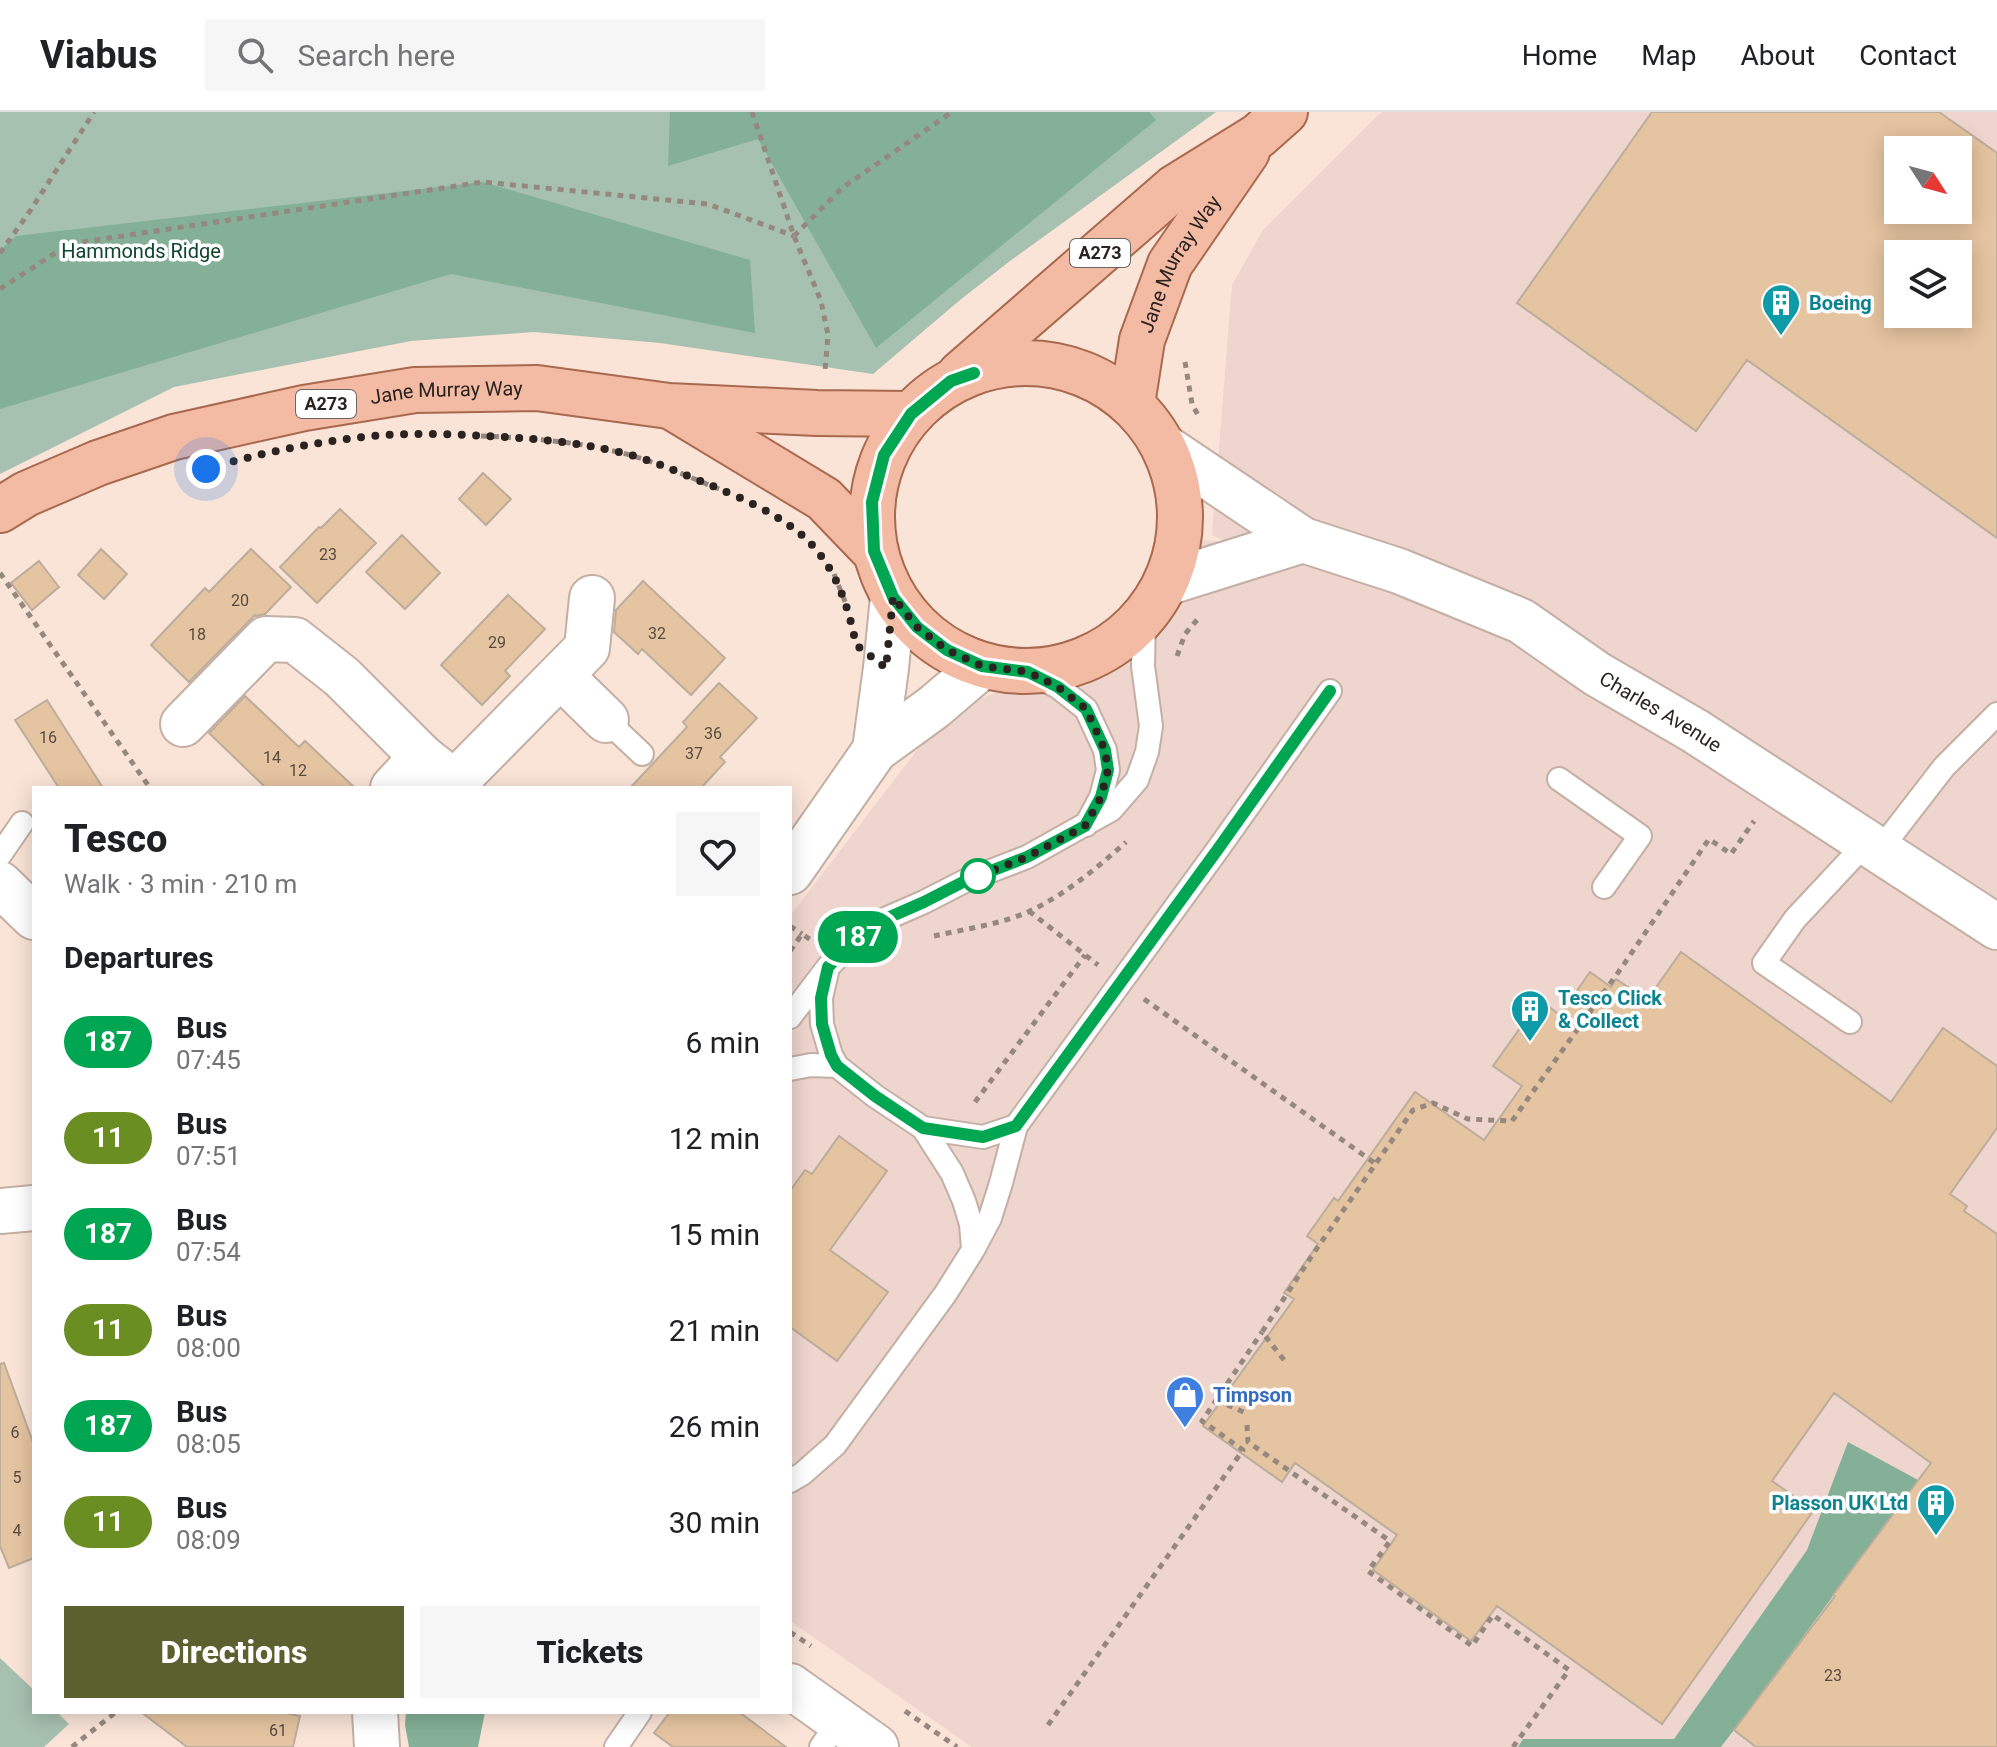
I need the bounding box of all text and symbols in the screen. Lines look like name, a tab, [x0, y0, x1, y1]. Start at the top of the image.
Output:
search box	[205, 19, 765, 91]
text: Viabus	[40, 33, 157, 77]
icon: search	[233, 33, 277, 77]
text: Search here	[297, 38, 455, 73]
text: Home	[1522, 39, 1597, 72]
text: Map	[1641, 39, 1697, 72]
text: About	[1741, 39, 1815, 72]
text: Contact	[1859, 39, 1957, 72]
north arrow	[1884, 136, 1972, 224]
map controls	[1884, 136, 1972, 328]
street label: Jane Murray Way	[1134, 190, 1226, 336]
park label: Hammonds Ridge	[61, 239, 221, 263]
road number: A273	[1070, 239, 1130, 267]
button: layers	[1884, 240, 1972, 328]
building icon: Boeing	[1760, 282, 1802, 337]
place label: Boeing	[1809, 291, 1872, 315]
street label: Jane Murray Way	[368, 376, 523, 409]
road number: A273	[296, 390, 356, 418]
your location	[186, 449, 226, 489]
house number: 23	[319, 545, 337, 564]
house number: 20	[231, 591, 249, 610]
house number: 32	[648, 624, 666, 643]
house number: 18	[188, 625, 206, 644]
house number: 29	[488, 633, 506, 652]
street label: Charles Avenue	[1595, 666, 1726, 757]
house number: 36	[704, 724, 722, 743]
house number: 16	[39, 728, 57, 747]
house number: 37	[685, 744, 703, 763]
house number: 14	[263, 748, 281, 767]
house number: 12	[289, 761, 307, 780]
button: heart	[676, 812, 760, 896]
text: Tesco	[64, 817, 167, 861]
unlabelled marker	[961, 859, 995, 893]
text: Walk · 3 min · 210 m	[64, 869, 297, 899]
line badge: 187	[812, 911, 904, 963]
text: 187	[834, 920, 882, 953]
text: Departures	[64, 940, 214, 975]
place label: Tesco Click & Collect	[1558, 986, 1662, 1033]
building icon: Tesco Click & Collect	[1509, 988, 1551, 1043]
text: Bus	[176, 1010, 227, 1045]
text: 187	[84, 1025, 132, 1058]
text: 6 min	[686, 1025, 760, 1060]
text: 07:45	[176, 1045, 241, 1075]
text: Bus	[176, 1106, 227, 1141]
text: 11	[92, 1121, 124, 1154]
text: 12 min	[669, 1121, 760, 1156]
text: 07:51	[176, 1141, 241, 1171]
text: Bus	[176, 1202, 227, 1237]
text: 187	[84, 1217, 132, 1250]
text: 15 min	[669, 1217, 760, 1252]
text: 07:54	[176, 1237, 241, 1267]
text: Bus	[176, 1298, 227, 1333]
text: 11	[92, 1313, 124, 1346]
text: 21 min	[669, 1313, 760, 1348]
text: 08:00	[176, 1333, 241, 1363]
shop icon: Timpson	[1164, 1374, 1206, 1429]
place label: Timpson	[1213, 1383, 1292, 1407]
text: Bus	[176, 1394, 227, 1429]
text: 187	[84, 1409, 132, 1442]
text: 26 min	[669, 1409, 760, 1444]
house number: 6	[11, 1423, 20, 1442]
text: 08:05	[176, 1429, 241, 1459]
house number: 5	[13, 1468, 22, 1487]
building icon: Plasson UK Ltd	[1915, 1482, 1957, 1537]
text: Bus	[176, 1490, 227, 1525]
place label: Plasson UK Ltd	[1771, 1491, 1908, 1515]
text: 11	[92, 1505, 124, 1538]
text: 30 min	[669, 1505, 760, 1540]
house number: 4	[13, 1521, 22, 1540]
text: 08:09	[176, 1525, 241, 1555]
button: Directions	[64, 1606, 404, 1698]
button: Tickets	[420, 1606, 760, 1698]
house number: 23	[1824, 1666, 1842, 1685]
house number: 61	[269, 1721, 287, 1740]

